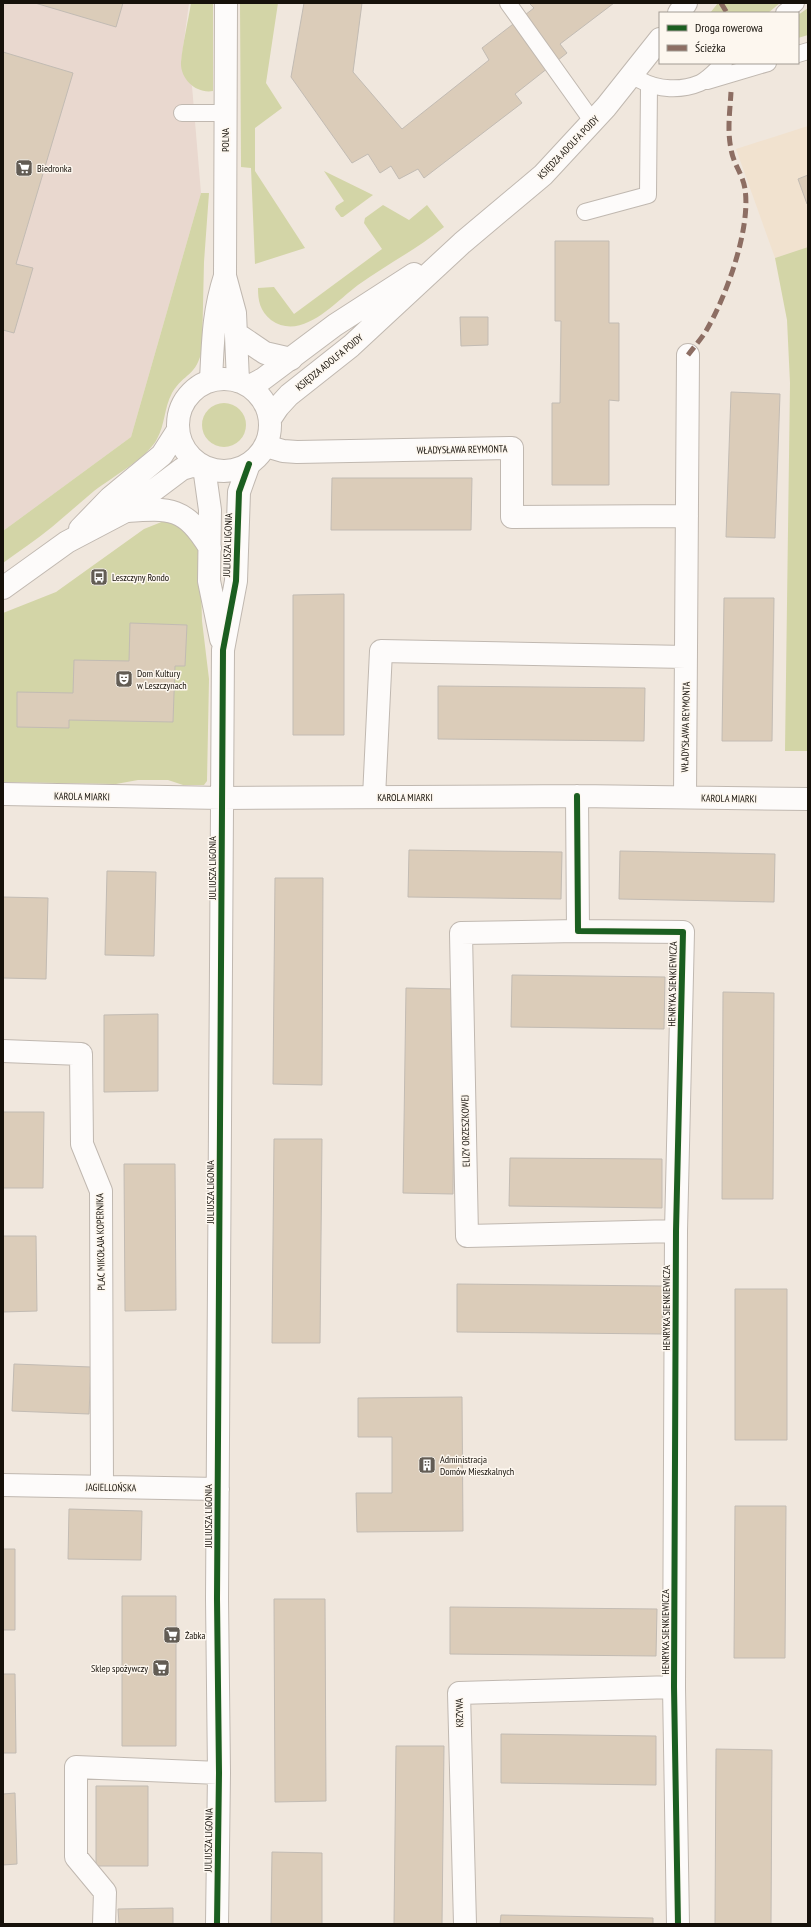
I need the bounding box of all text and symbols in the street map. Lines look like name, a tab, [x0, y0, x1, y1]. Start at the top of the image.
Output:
legend	[659, 12, 799, 64]
text: Droga rowerowa	[695, 20, 763, 35]
text: Ścieżka	[695, 40, 726, 55]
street label: KSIĘDZA ADOLFA POJDY	[535, 113, 602, 182]
street label: POLNA	[219, 128, 232, 152]
supermarket icon: Biedronka	[14, 158, 34, 178]
place label: Biedronka	[37, 162, 72, 175]
street label: KSIĘDZA ADOLFA POJDY	[293, 331, 366, 394]
street label: WŁADYSŁAWA REYMONTA	[417, 442, 508, 457]
street label: JULIUSZA LIGONIA	[220, 513, 235, 578]
bus stop icon: Leszczyny Rondo	[89, 567, 109, 587]
place label: Leszczyny Rondo	[112, 571, 169, 584]
place label: Dom Kultury w Leszczynach	[137, 667, 187, 692]
theatre icon: Dom Kultury w Leszczynach	[114, 669, 134, 689]
street label: WŁADYSŁAWA REYMONTA	[678, 681, 693, 772]
street label: KAROLA MIARKI	[54, 790, 110, 803]
street label: KAROLA MIARKI	[377, 791, 433, 804]
street label: KAROLA MIARKI	[701, 792, 757, 805]
street label: JULIUSZA LIGONIA	[206, 836, 219, 901]
street label: HENRYKA SIENKIEWICZA	[665, 941, 680, 1027]
street label: ELIZY ORZESZKOWEJ	[458, 1095, 473, 1167]
street label: JULIUSZA LIGONIA	[204, 1160, 217, 1225]
street label: PLAC MIKOŁAJA KOPERNIKA	[93, 1193, 108, 1291]
street label: HENRYKA SIENKIEWICZA	[660, 1265, 673, 1351]
place label: Administracja Domów Mieszkalnych	[440, 1453, 514, 1478]
building icon: Administracja Domów Mieszkalnych	[417, 1455, 437, 1475]
street label: JAGIELLOŃSKA	[84, 1481, 137, 1494]
street label: JULIUSZA LIGONIA	[202, 1484, 215, 1549]
street label: HENRYKA SIENKIEWICZA	[659, 1589, 672, 1675]
supermarket icon: Żabka	[162, 1625, 182, 1645]
place label: Żabka	[185, 1629, 205, 1642]
supermarket icon: Sklep spożywczy	[151, 1658, 171, 1678]
place label: Sklep spożywczy	[91, 1662, 148, 1675]
street label: KRZYWA	[453, 1698, 466, 1728]
street label: JULIUSZA LIGONIA	[201, 1808, 216, 1873]

